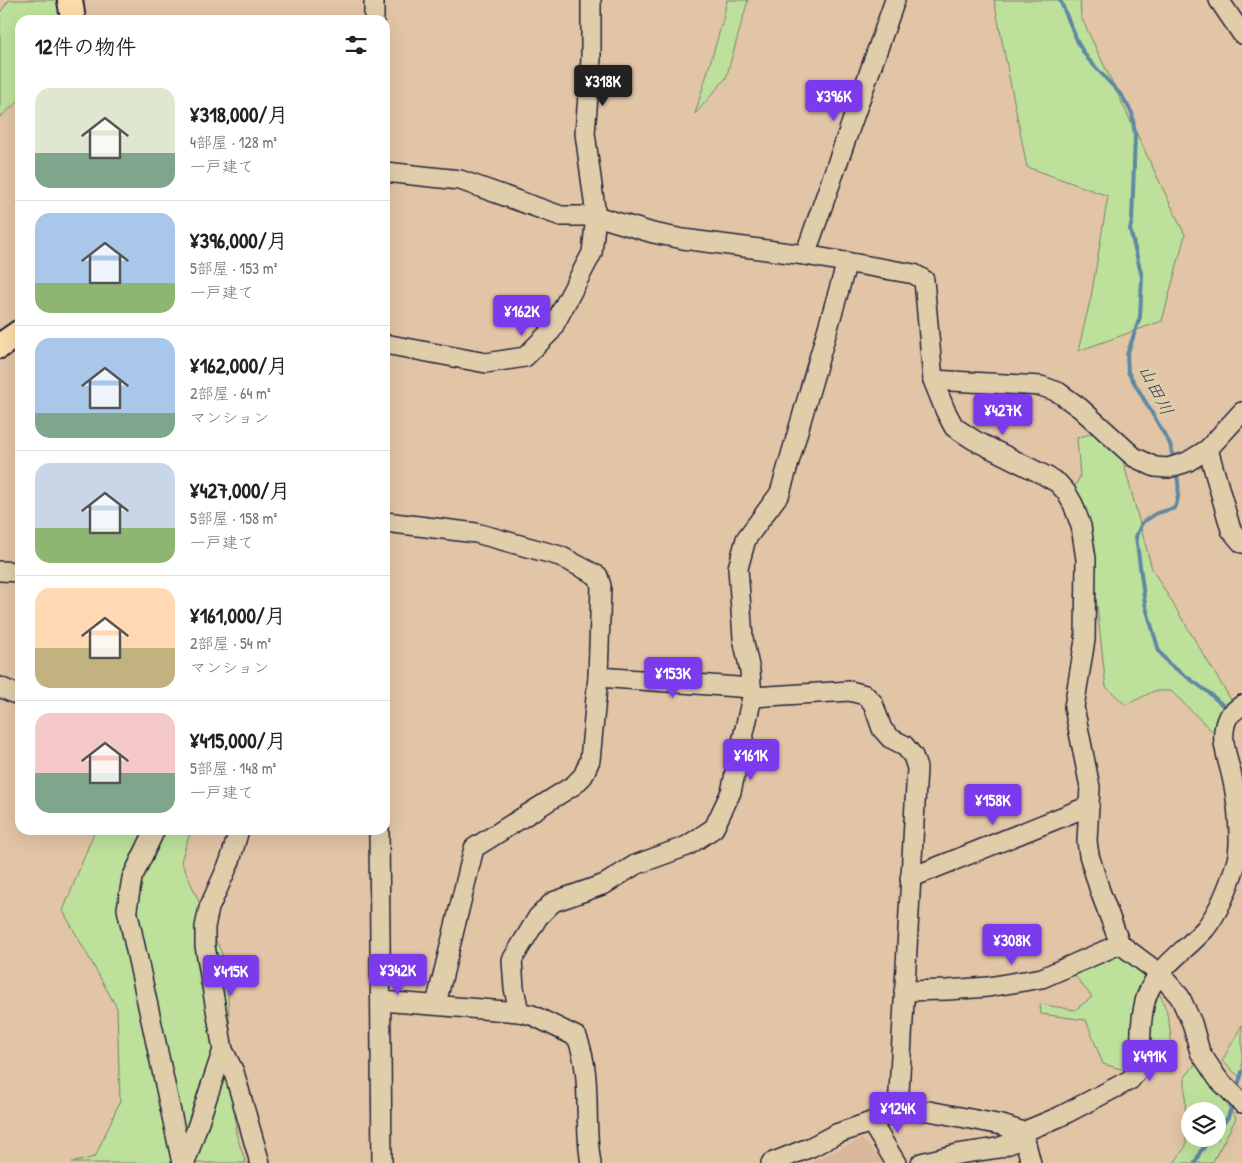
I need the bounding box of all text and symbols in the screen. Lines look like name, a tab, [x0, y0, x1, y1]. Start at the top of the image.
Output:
icon: filters	[342, 31, 370, 59]
text: 12件の物件	[35, 32, 136, 61]
pin: ¥318K	[568, 64, 638, 107]
text: ¥318K	[585, 70, 621, 92]
pin: ¥396K	[799, 80, 869, 122]
text: ¥396K	[816, 85, 852, 107]
text: ¥318,000/月	[190, 100, 288, 129]
icon: home	[75, 108, 135, 168]
text: 4部屋 · 128 m²	[190, 131, 277, 153]
text: 一戸建て	[190, 155, 254, 177]
text: ¥396,000/月	[190, 226, 288, 255]
icon: home	[75, 233, 135, 293]
text: 5部屋 · 153 m²	[190, 257, 277, 279]
text: 一戸建て	[190, 281, 254, 303]
pin: ¥162K	[487, 294, 557, 337]
text: ¥162K	[504, 300, 540, 322]
text: ¥162,000/月	[190, 351, 288, 380]
icon: home	[75, 358, 135, 418]
water label: 山田川	[1133, 360, 1180, 420]
text: 2部屋 · 64 m²	[190, 382, 271, 404]
pin: ¥427K	[968, 394, 1038, 436]
text: ¥427K	[984, 399, 1022, 421]
text: マンション	[190, 406, 269, 428]
text: ¥427,000/月	[190, 476, 290, 505]
icon: home	[75, 483, 135, 543]
text: 5部屋 · 158 m²	[190, 507, 277, 529]
text: 一戸建て	[190, 531, 254, 553]
text: ¥161,000/月	[190, 601, 286, 630]
icon: home	[75, 608, 135, 668]
text: 2部屋 · 54 m²	[190, 632, 271, 654]
text: マンション	[190, 656, 269, 678]
pin: ¥153K	[638, 656, 708, 699]
text: ¥153K	[655, 662, 691, 684]
text: ¥415,000/月	[190, 726, 286, 755]
icon: home	[75, 733, 135, 793]
pin: ¥161K	[716, 738, 786, 781]
text: ¥161K	[734, 744, 768, 766]
text: 5部屋 · 148 m²	[190, 757, 276, 779]
text: 一戸建て	[190, 781, 254, 803]
pin: ¥158K	[958, 784, 1028, 826]
text: ¥158K	[975, 789, 1011, 811]
pin: ¥308K	[977, 924, 1047, 966]
text: ¥308K	[993, 929, 1031, 951]
pin: ¥415K	[196, 954, 266, 997]
pin: ¥342K	[363, 954, 433, 996]
text: ¥342K	[380, 959, 416, 981]
text: ¥415K	[214, 960, 248, 982]
pin: ¥491K	[1115, 1040, 1185, 1082]
text: ¥491K	[1133, 1045, 1167, 1067]
pin: ¥124K	[863, 1092, 933, 1134]
text: ¥124K	[880, 1097, 916, 1119]
map controls	[1181, 1102, 1226, 1147]
button: layers	[1181, 1102, 1226, 1147]

